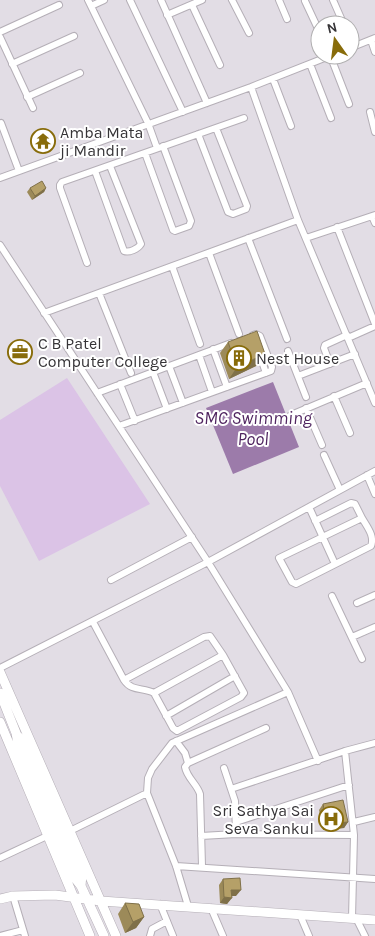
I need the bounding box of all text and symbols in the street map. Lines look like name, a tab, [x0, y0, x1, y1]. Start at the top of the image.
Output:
north arrow	[310, 15, 360, 65]
text: N	[325, 18, 339, 37]
place label: Amba Mata ji Mandir	[58, 123, 143, 160]
temple icon: Amba Mata ji Mandir	[30, 128, 56, 154]
place label: C B Patel Computer College	[38, 334, 167, 371]
office icon: C B Patel Computer College	[7, 339, 33, 365]
building icon: Nest House	[226, 345, 252, 371]
place label: Nest House	[256, 349, 339, 368]
water label: SMC Swimming Pool	[194, 407, 313, 450]
place label: Sri Sathya Sai Seva Sankul	[213, 801, 314, 838]
hospital icon: Sri Sathya Sai Seva Sankul	[318, 806, 344, 832]

